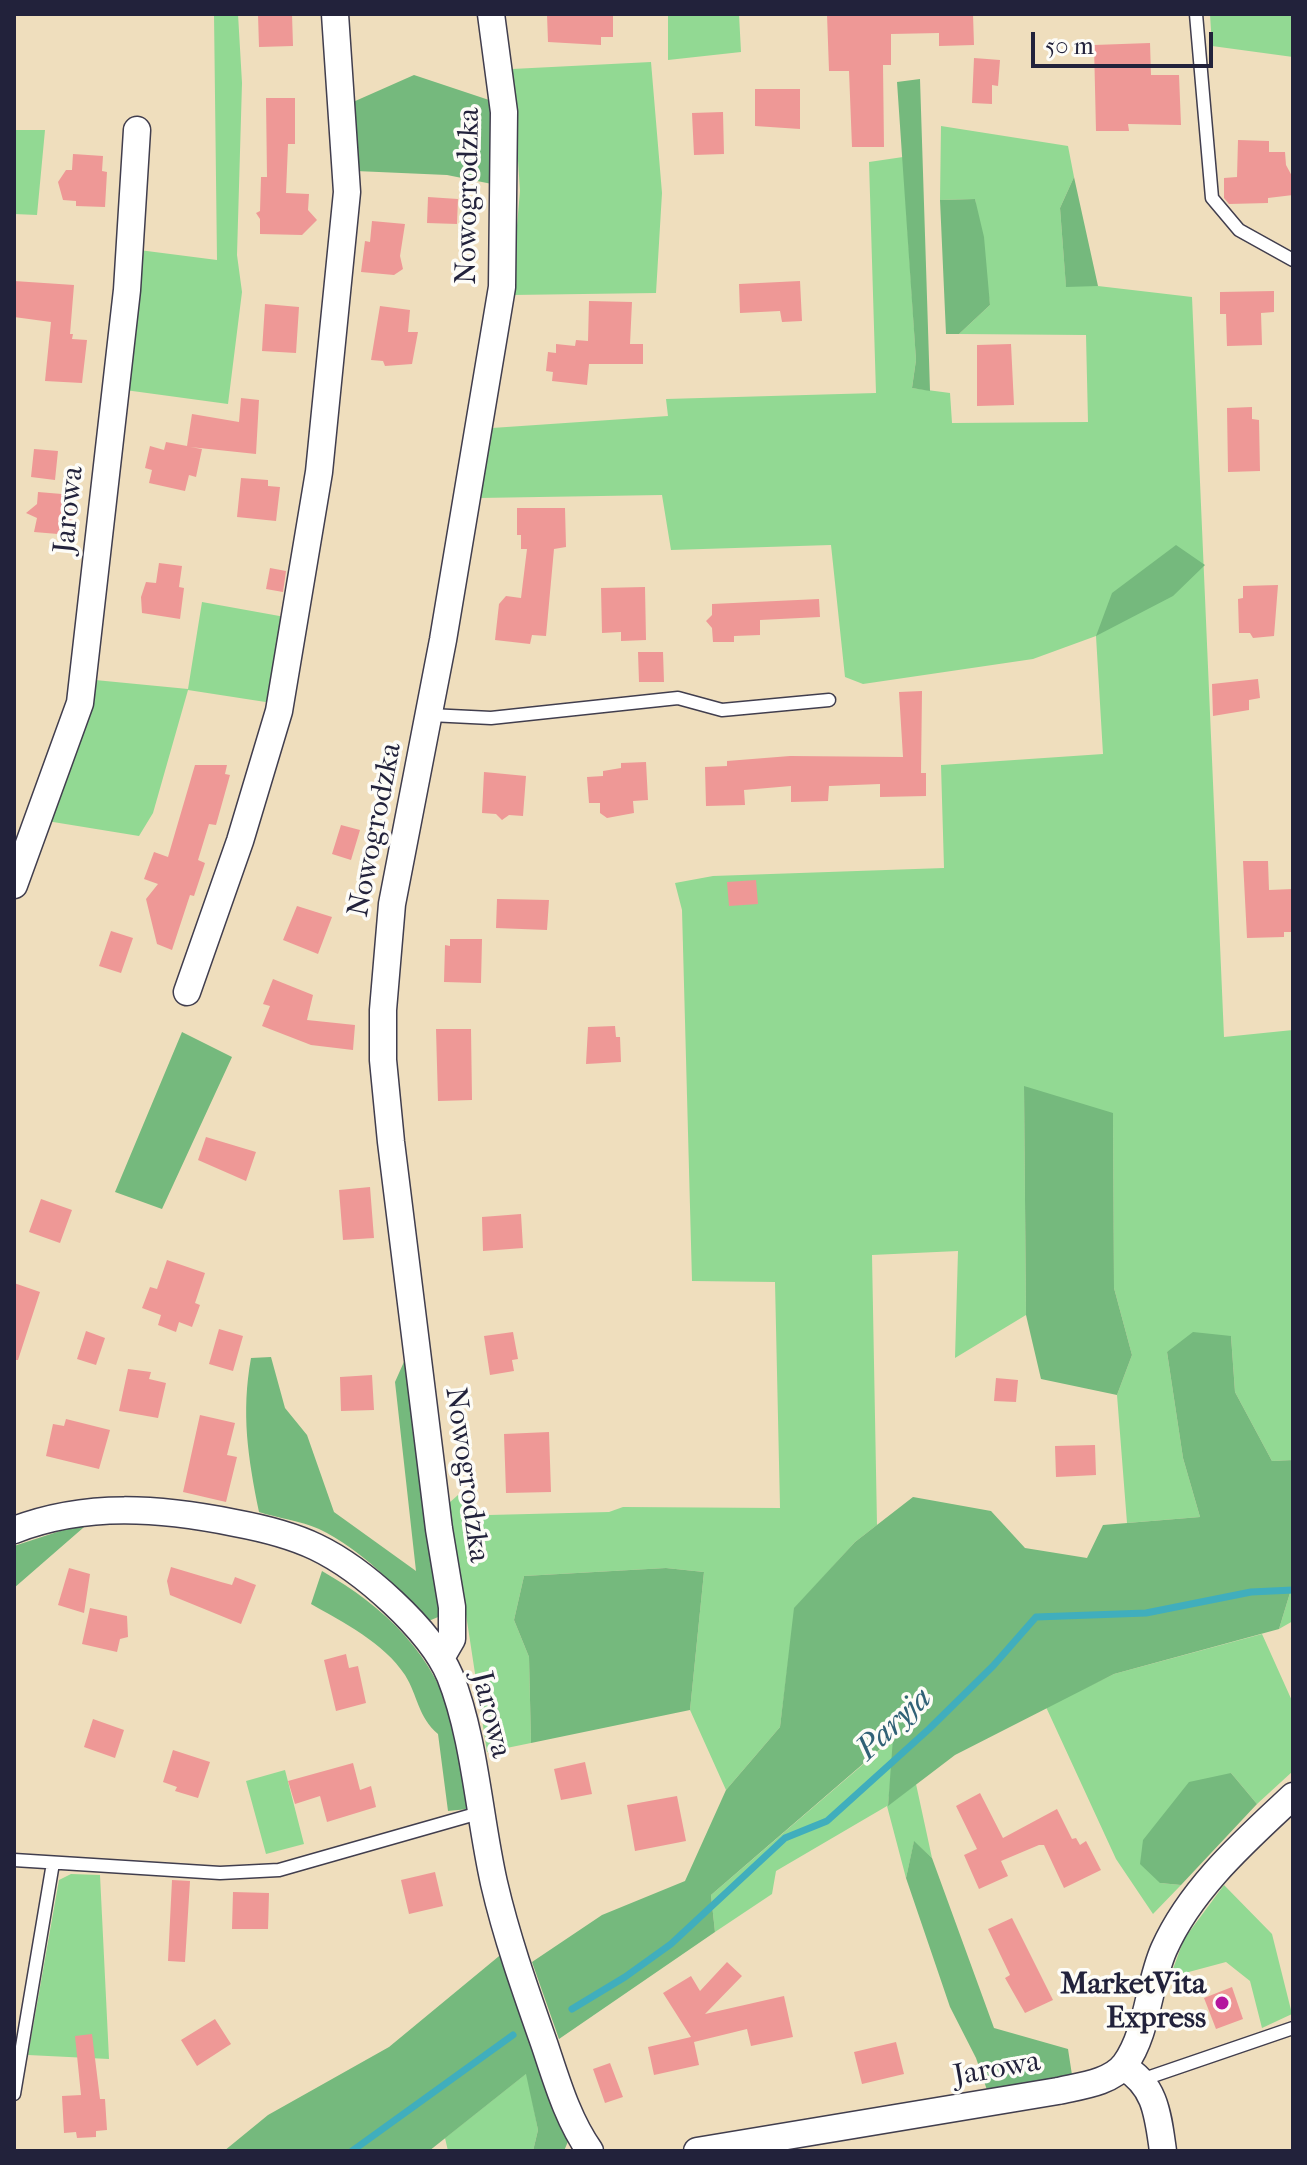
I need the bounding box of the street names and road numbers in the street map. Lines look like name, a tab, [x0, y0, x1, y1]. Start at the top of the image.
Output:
street label: Nowogrodzka	[449, 107, 489, 285]
street label: Jarowa	[48, 465, 92, 555]
street label: Nowogrodzka	[341, 740, 411, 920]
street label: Nowogrodzka	[436, 1385, 496, 1565]
street label: Jarowa	[462, 1668, 518, 1762]
street label: Jarowa	[951, 2045, 1043, 2095]

